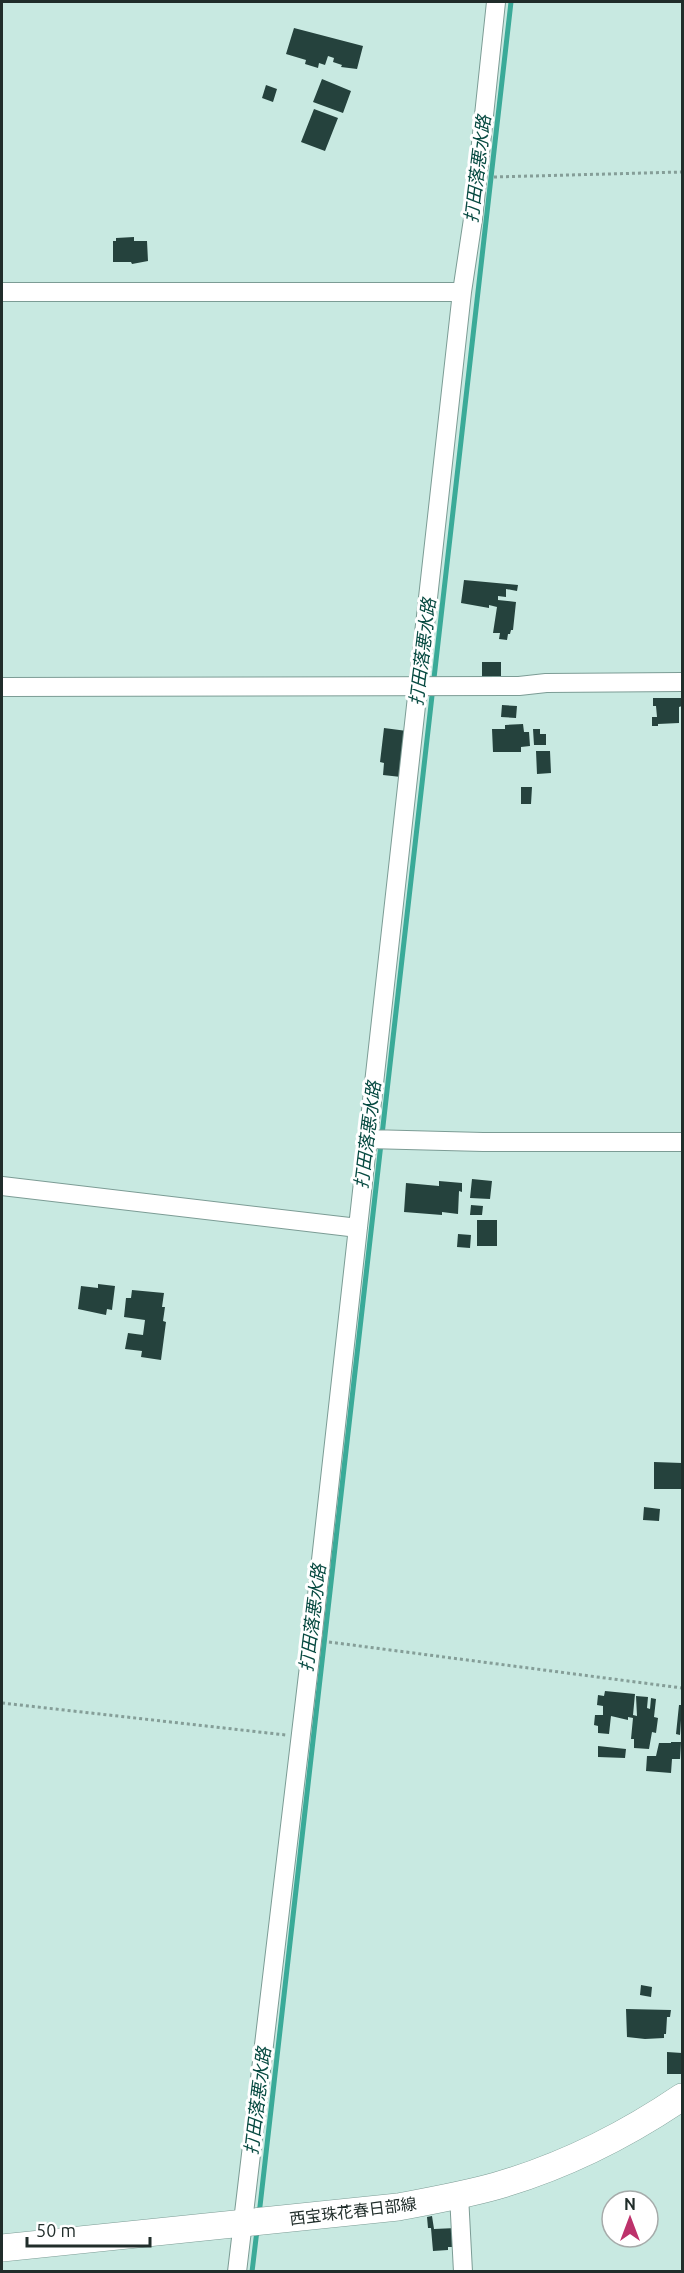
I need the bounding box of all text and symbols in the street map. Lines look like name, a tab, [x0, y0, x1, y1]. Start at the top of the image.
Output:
water label: 打田落悪水路	[460, 112, 494, 224]
water label: 打田落悪水路	[405, 595, 439, 707]
water label: 打田落悪水路	[350, 1078, 384, 1190]
water label: 打田落悪水路	[295, 1561, 329, 1673]
water label: 打田落悪水路	[240, 2044, 274, 2156]
north arrow	[600, 2189, 660, 2249]
street label: 西宝珠花春日部線	[288, 2194, 418, 2228]
text: N	[624, 2195, 636, 2213]
scale bar	[27, 2210, 150, 2248]
text: 50 m	[36, 2220, 76, 2240]

